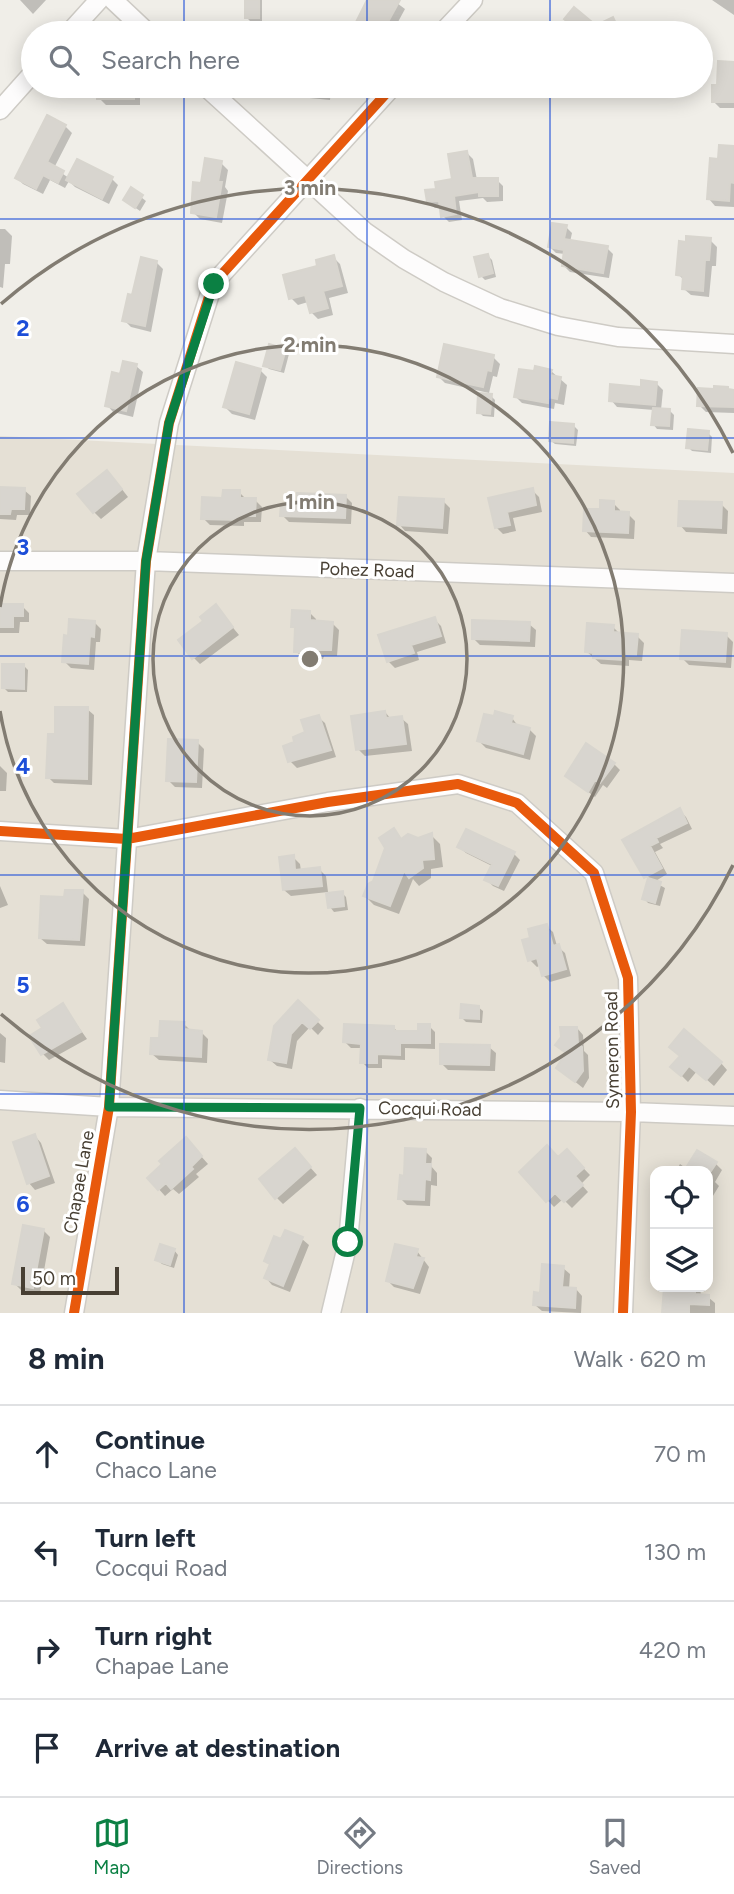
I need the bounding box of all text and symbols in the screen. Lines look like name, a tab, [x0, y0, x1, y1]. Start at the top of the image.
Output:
search box	[21, 21, 713, 98]
icon: search	[45, 41, 83, 79]
text: Search here	[101, 44, 240, 76]
text: 3 min	[284, 175, 336, 200]
route end	[198, 268, 229, 299]
text: 2	[16, 314, 30, 342]
text: 2 min	[284, 332, 336, 357]
text: 1 min	[285, 489, 335, 514]
text: 3	[17, 533, 29, 561]
street label: Pohez Road	[319, 557, 415, 583]
centre of rings	[298, 647, 322, 671]
text: 4	[16, 752, 30, 780]
text: 5	[16, 971, 30, 999]
street label: Symeron Road	[600, 991, 624, 1109]
street label: Cocqui Road	[378, 1097, 482, 1121]
street label: Chapae Lane	[59, 1128, 99, 1235]
map controls	[650, 1166, 713, 1292]
button: locate	[650, 1166, 713, 1229]
text: 6	[16, 1190, 30, 1218]
route start	[332, 1226, 363, 1257]
button: layers	[650, 1229, 713, 1292]
scale bar	[21, 1264, 119, 1296]
text: 50 m	[32, 1267, 76, 1290]
text: 8 min	[28, 1340, 105, 1377]
text: Walk · 620 m	[574, 1345, 706, 1373]
text: Continue	[95, 1424, 205, 1456]
icon: ahead	[28, 1435, 66, 1473]
text: 70 m	[654, 1440, 706, 1468]
text: Chaco Lane	[95, 1456, 217, 1484]
text: Turn left	[95, 1522, 196, 1554]
icon: left	[28, 1533, 66, 1571]
text: 130 m	[644, 1538, 706, 1566]
text: Cocqui Road	[95, 1554, 227, 1582]
text: Turn right	[95, 1620, 212, 1652]
icon: right	[28, 1631, 66, 1669]
text: 420 m	[639, 1636, 706, 1664]
text: Chapae Lane	[95, 1652, 229, 1680]
icon: arrive	[28, 1729, 66, 1767]
text: Arrive at destination	[95, 1732, 340, 1764]
tab: Map	[93, 1814, 131, 1879]
tab: Directions	[316, 1814, 403, 1879]
tab: Saved	[589, 1814, 641, 1879]

